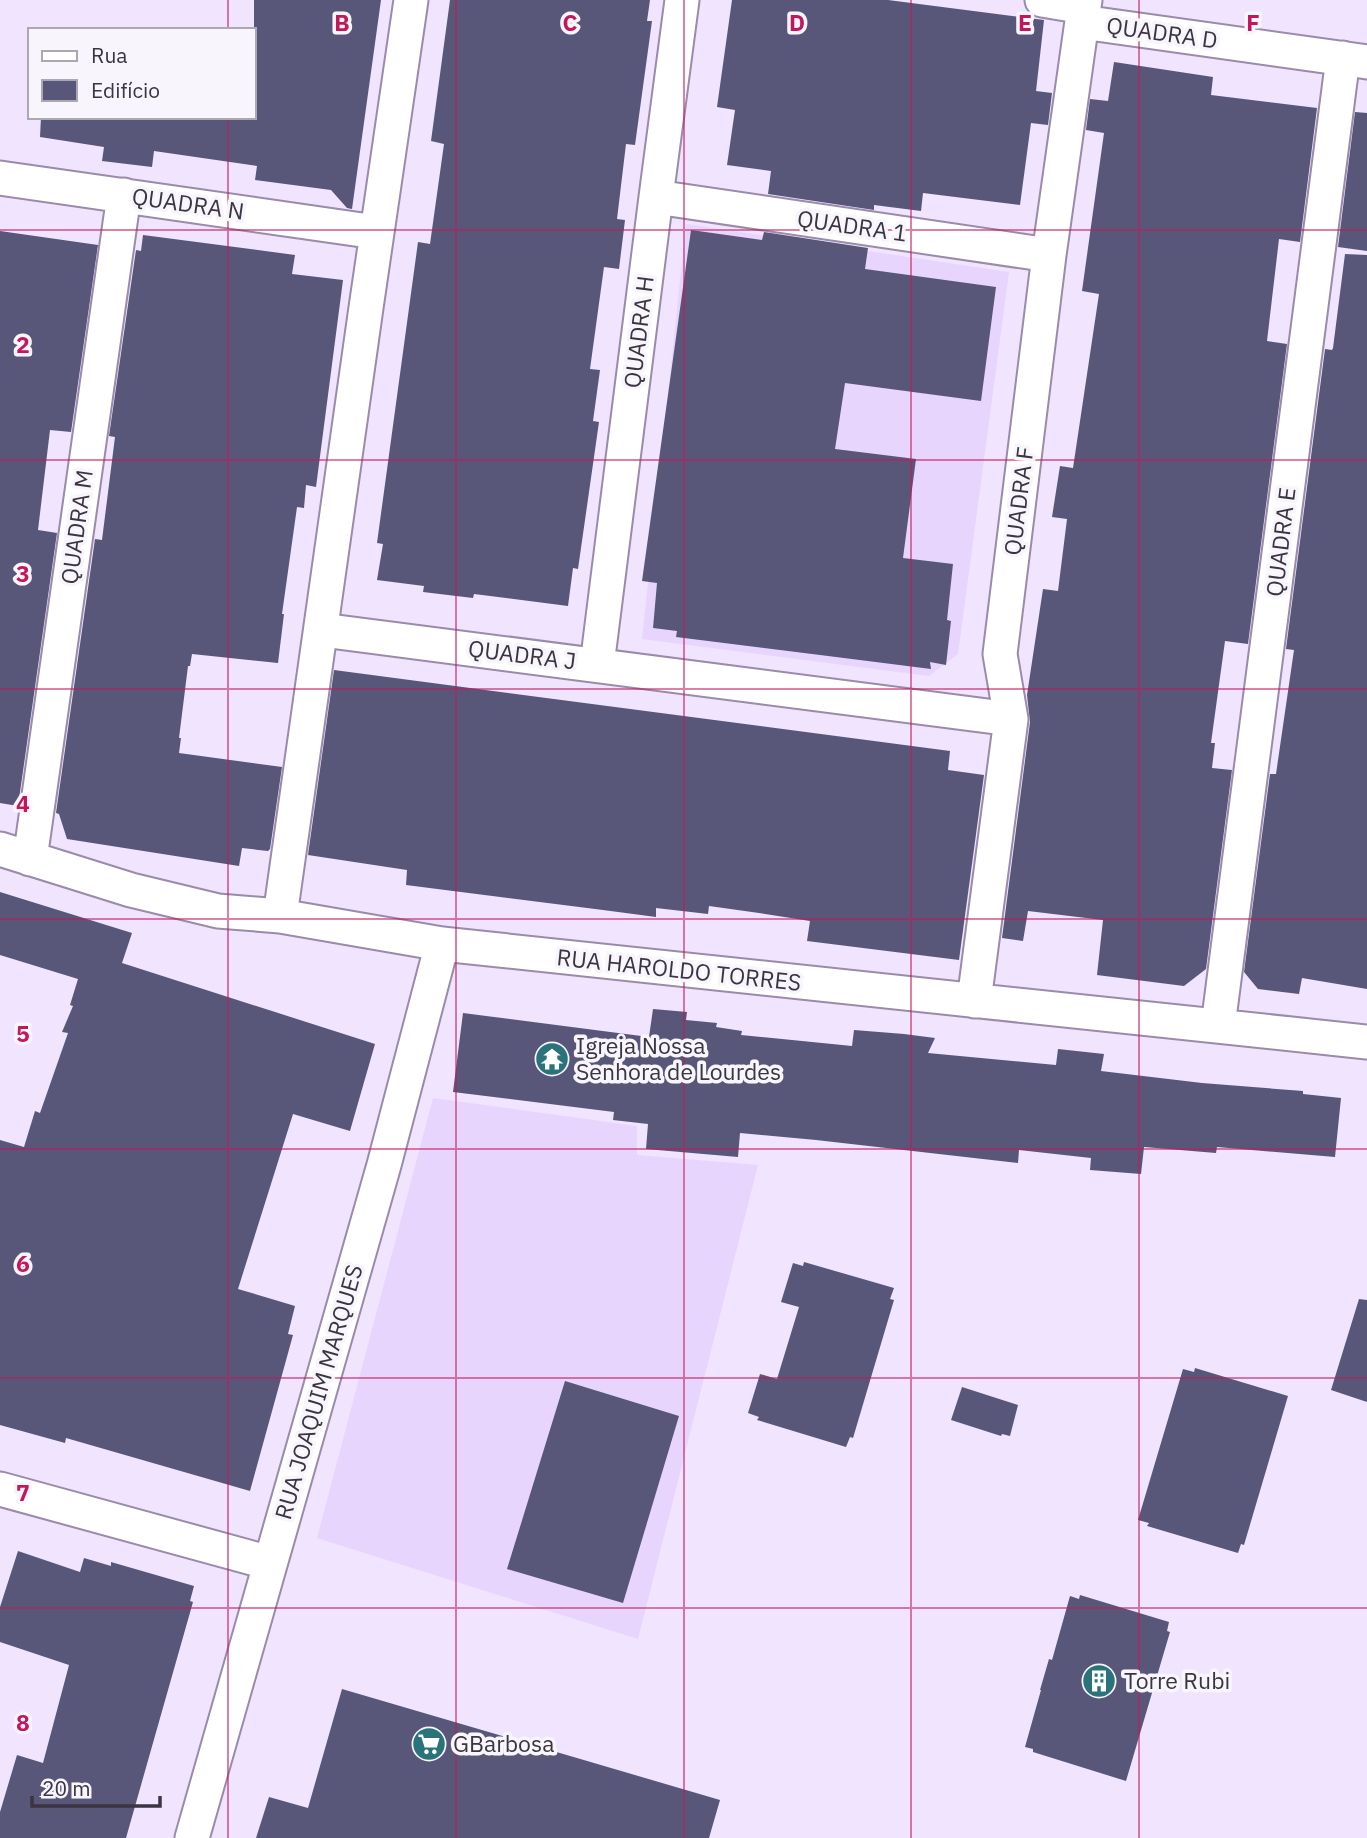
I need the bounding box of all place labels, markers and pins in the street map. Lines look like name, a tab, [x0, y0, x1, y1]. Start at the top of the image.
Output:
place label: Igreja Nossa Senhora de Lourdes	[576, 1030, 781, 1086]
temple icon: Igreja Nossa Senhora de Lourdes	[533, 1040, 571, 1078]
building icon: Torre Rubi	[1080, 1662, 1118, 1700]
place label: Torre Rubi	[1124, 1665, 1230, 1695]
supermarket icon: GBarbosa	[410, 1725, 448, 1763]
place label: GBarbosa	[453, 1728, 554, 1758]

